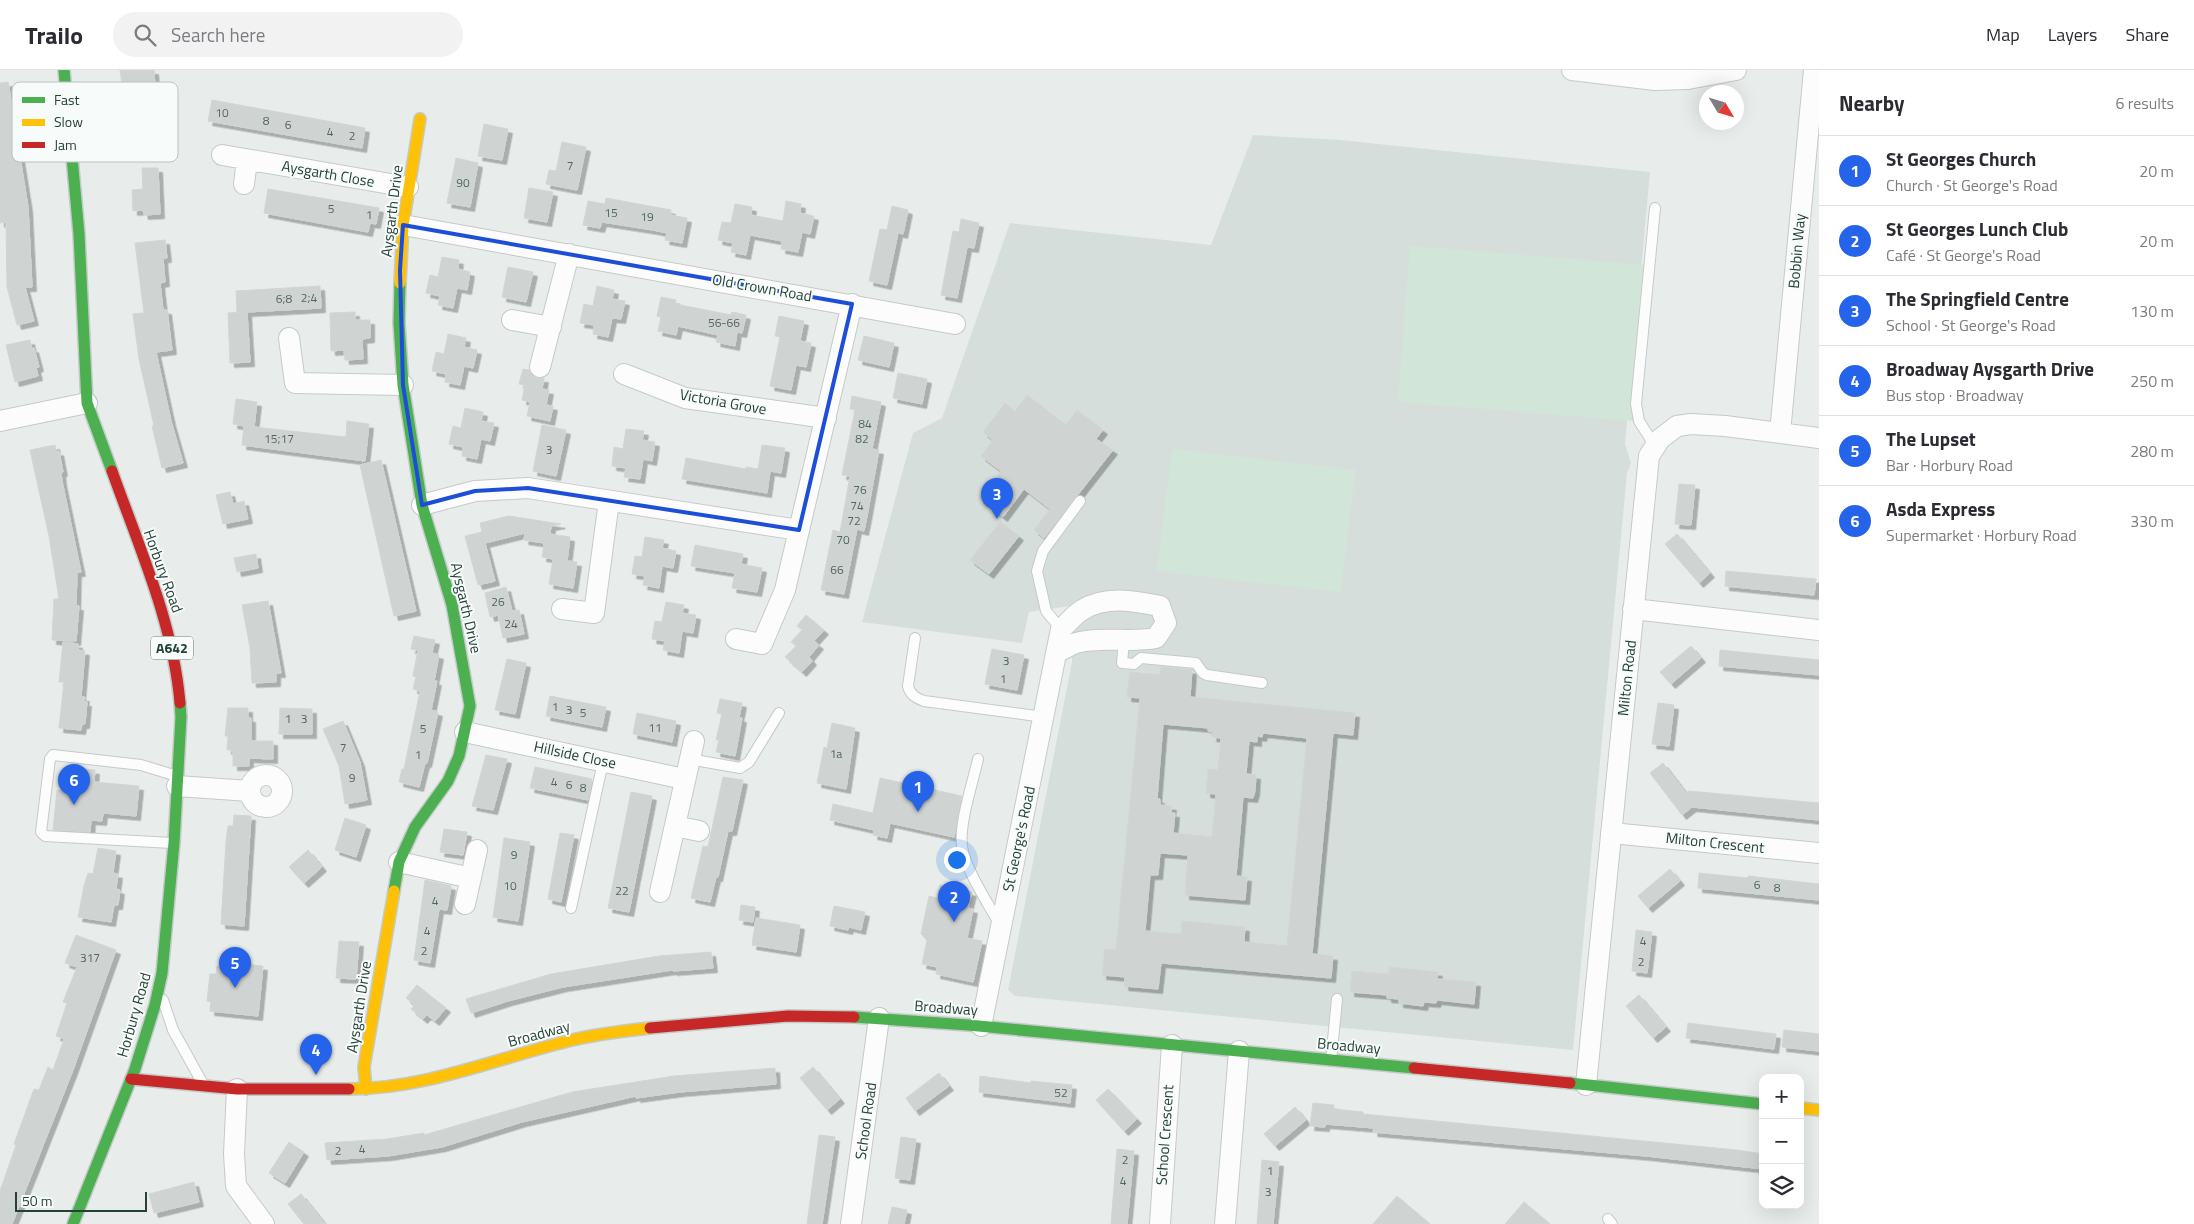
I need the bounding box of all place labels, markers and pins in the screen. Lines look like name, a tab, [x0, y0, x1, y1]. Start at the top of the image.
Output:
pin: 3	[981, 478, 1013, 519]
pin: 6	[58, 764, 90, 805]
pin: 1	[902, 771, 934, 812]
pin: 2	[938, 881, 970, 922]
pin: 5	[219, 947, 251, 988]
pin: 4	[300, 1034, 332, 1075]

